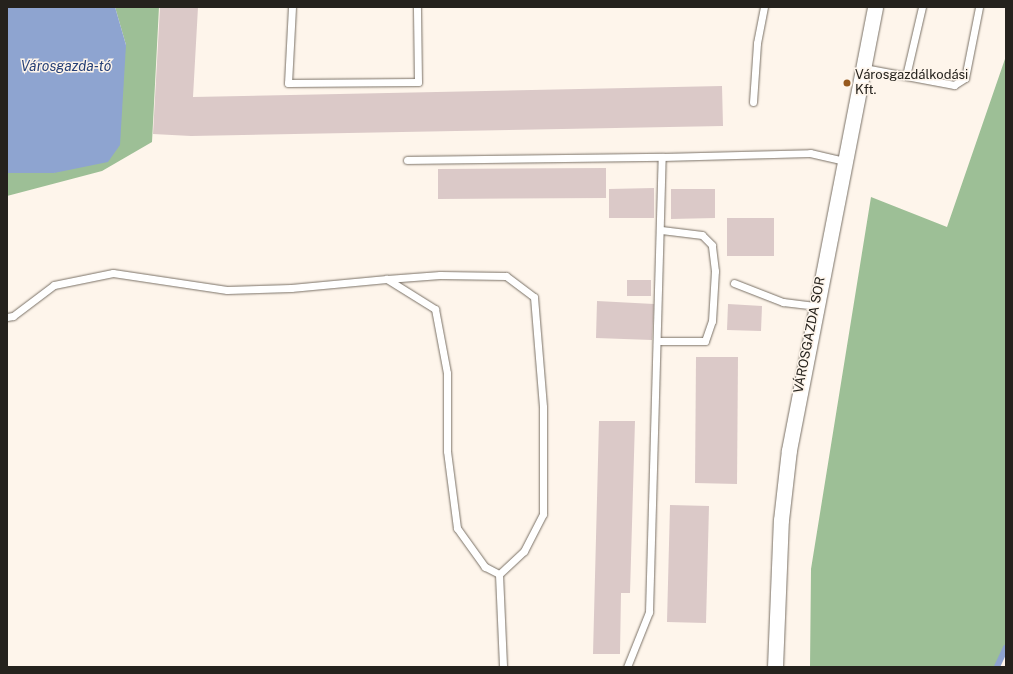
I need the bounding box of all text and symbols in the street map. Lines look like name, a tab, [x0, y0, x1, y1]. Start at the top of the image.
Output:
water label: Városgazda-tó	[21, 58, 111, 74]
place label: Városgazdálkodási Kft.	[855, 68, 968, 99]
marker: Városgazdálkodási Kft.	[842, 78, 852, 88]
street label: VÁROSGAZDA SOR	[791, 275, 829, 395]

